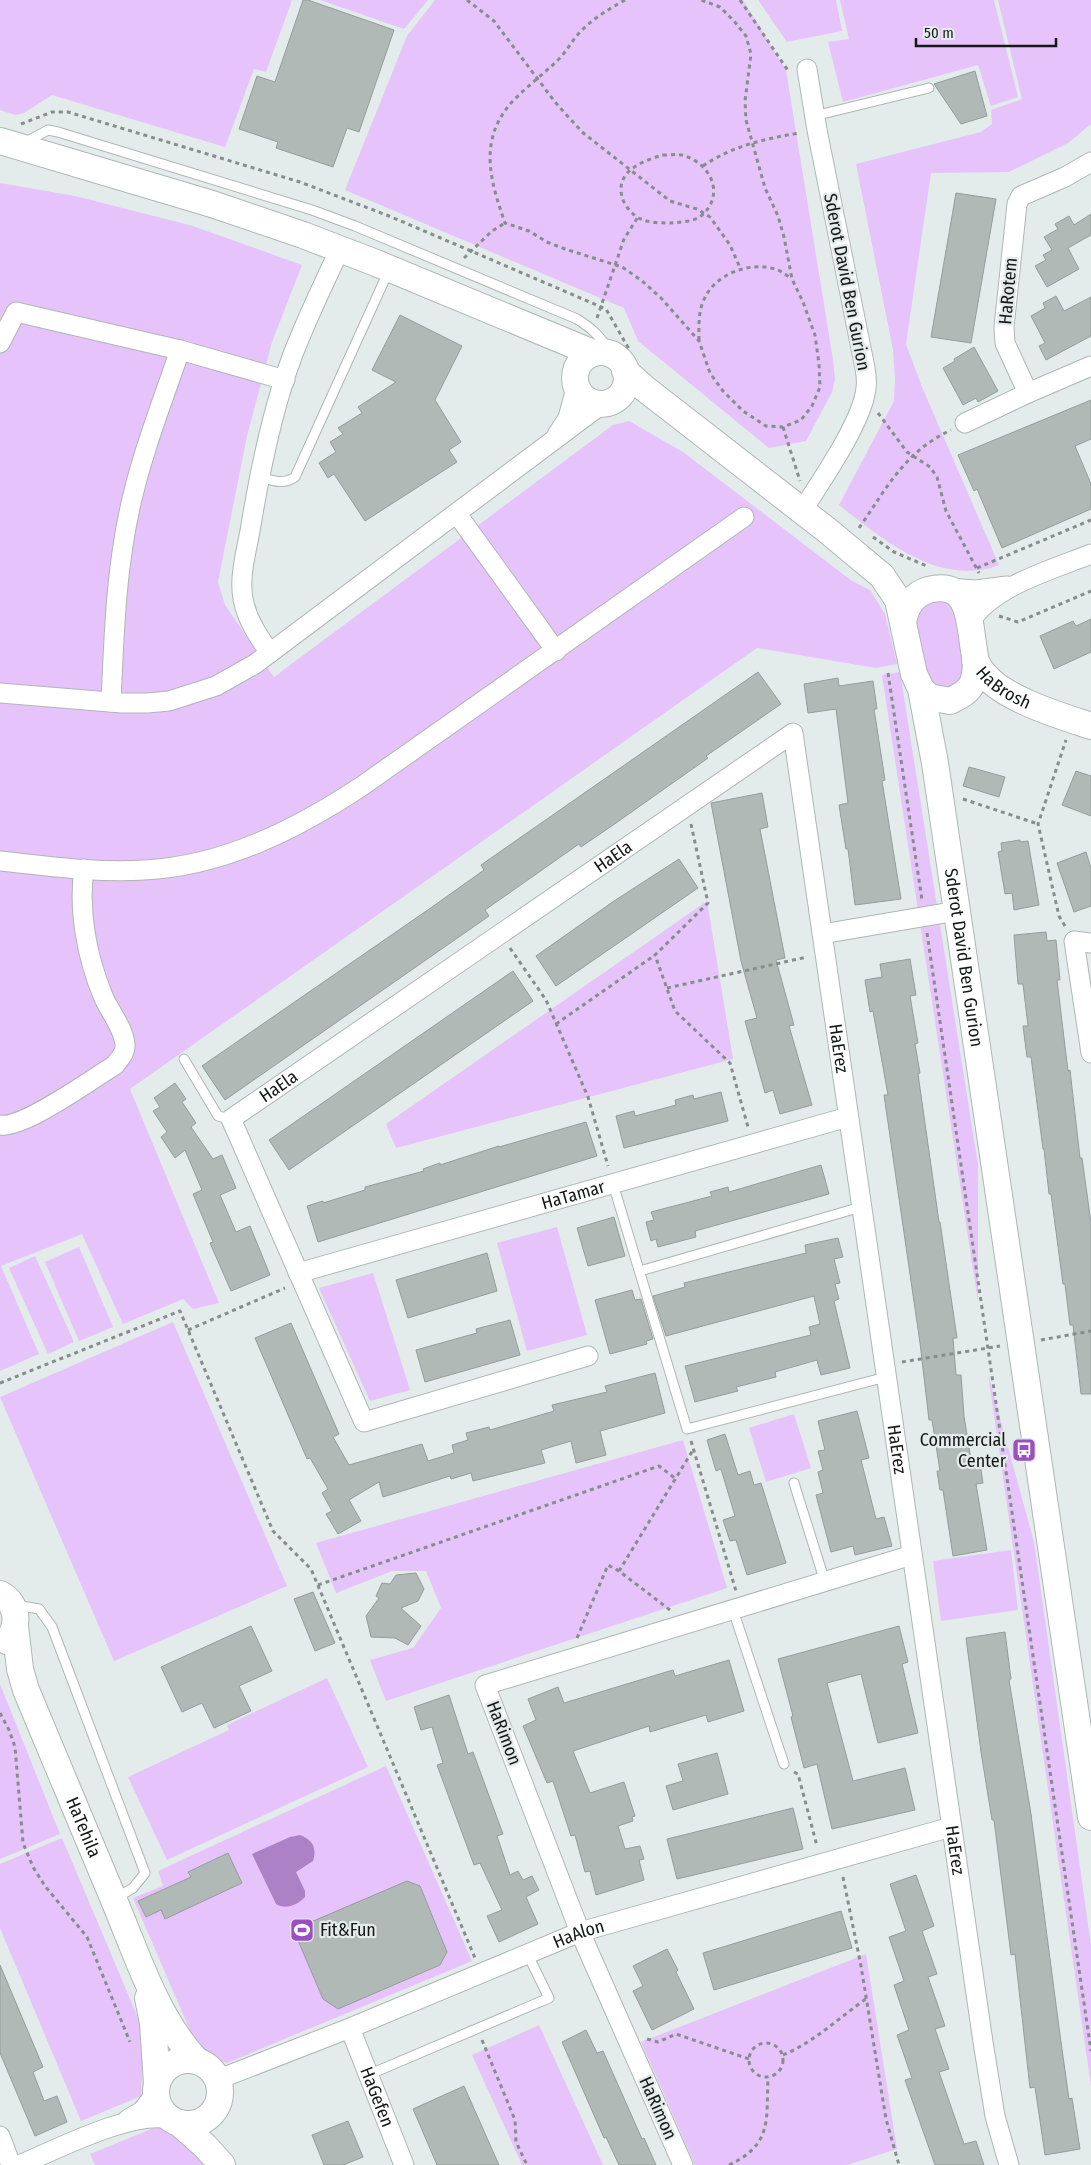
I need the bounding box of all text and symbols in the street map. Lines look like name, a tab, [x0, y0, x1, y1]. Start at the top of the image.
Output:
scale bar	[916, 15, 1056, 47]
text: 50 m	[924, 24, 954, 42]
street label: Sderot David Ben Gurion	[819, 192, 875, 372]
street label: HaRotem	[994, 257, 1022, 325]
street label: HaBrosh	[971, 662, 1034, 714]
street label: HaEla	[590, 836, 637, 877]
street label: Sderot David Ben Gurion	[940, 867, 988, 1048]
street label: HaErez	[824, 1022, 853, 1075]
street label: HaEla	[255, 1065, 302, 1107]
street label: HaTamar	[539, 1175, 608, 1214]
street label: HaErez	[883, 1423, 911, 1475]
place label: Commercial Center	[920, 1429, 1007, 1472]
bus stop icon: Commercial Center	[1011, 1437, 1037, 1463]
street label: HaRimon	[482, 1698, 526, 1768]
street label: HaTehila	[61, 1794, 106, 1861]
street label: HaErez	[941, 1824, 970, 1876]
street label: HaAlon	[550, 1915, 607, 1953]
sports icon: Fit&Fun	[289, 1917, 315, 1943]
place label: Fit&Fun	[320, 1919, 376, 1941]
street label: HaGefen	[355, 2064, 399, 2130]
street label: HaRimon	[634, 2073, 682, 2143]

